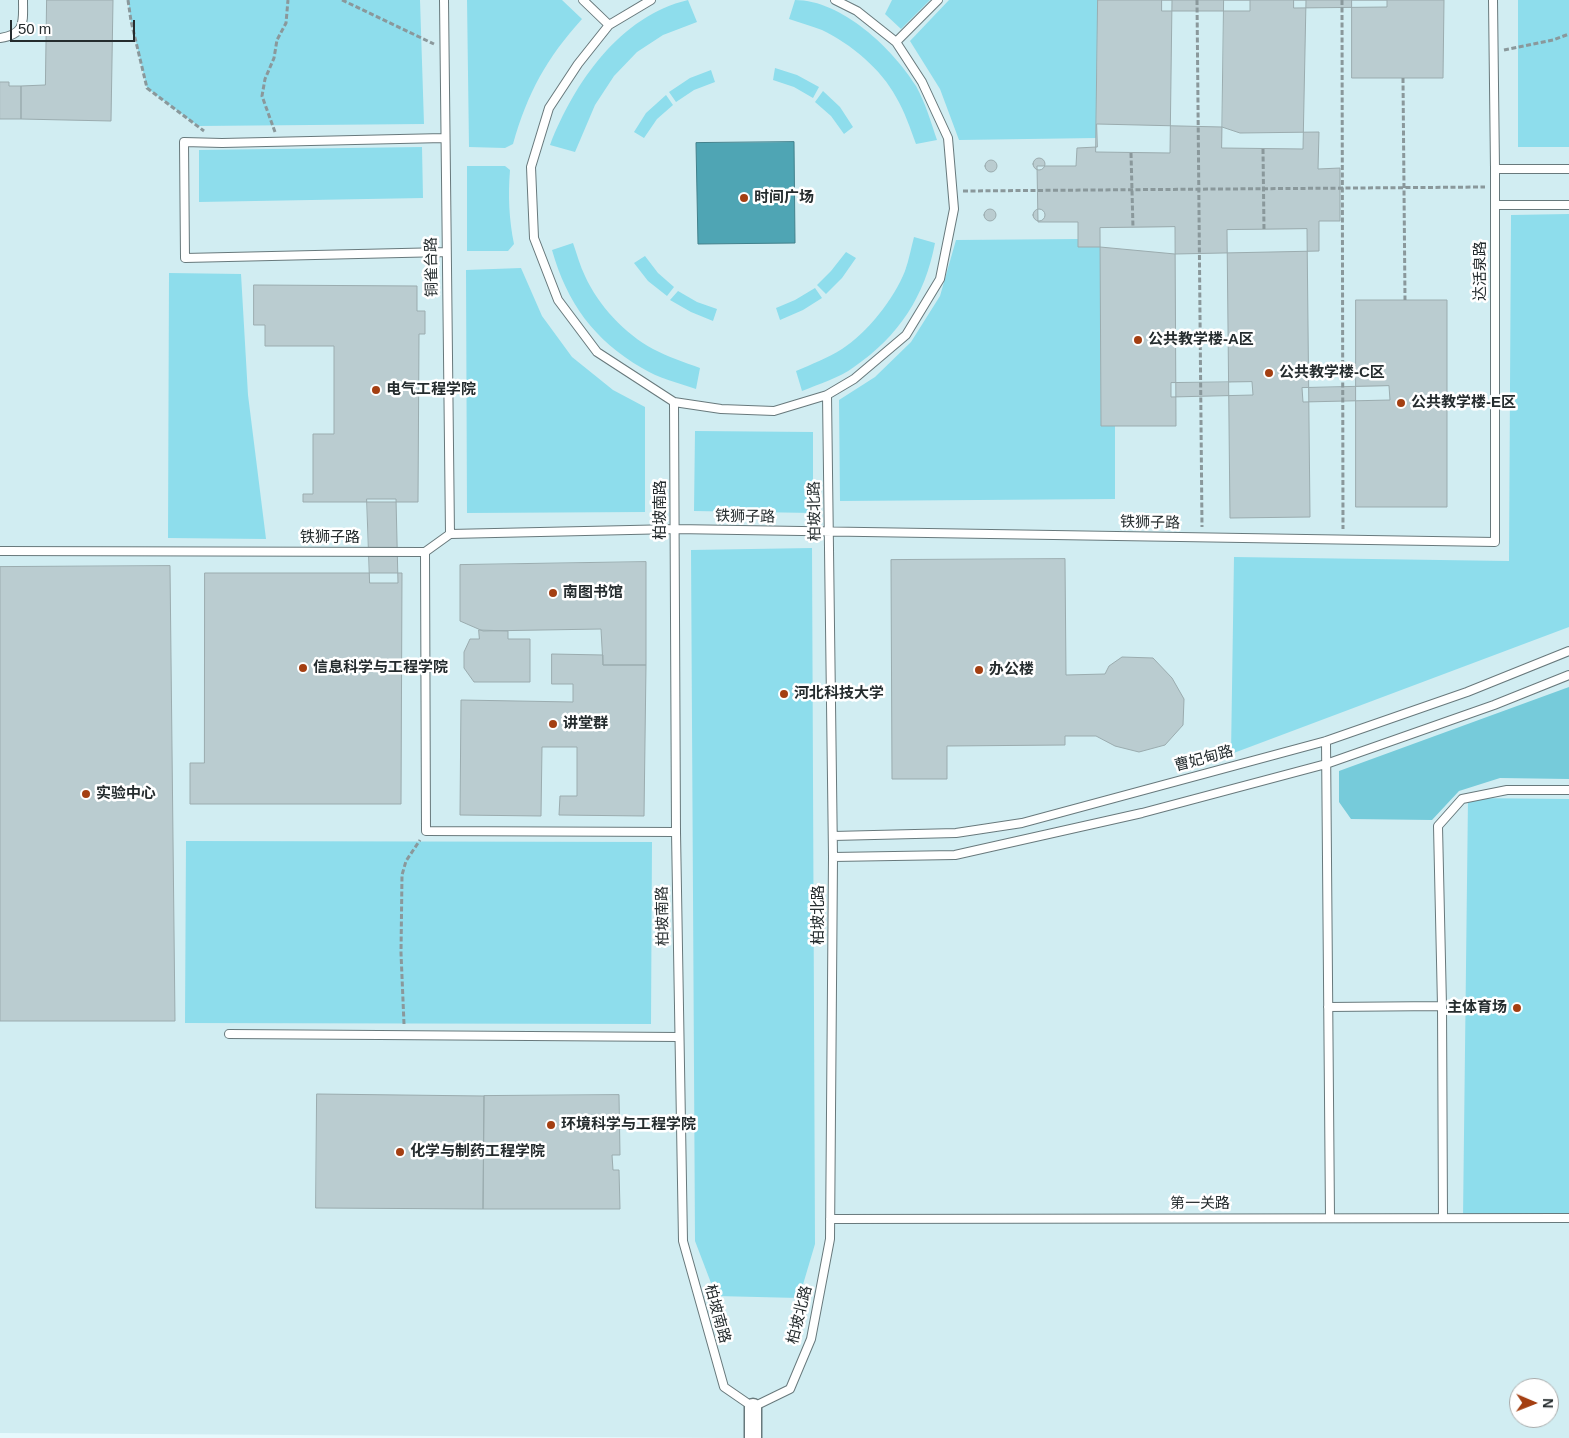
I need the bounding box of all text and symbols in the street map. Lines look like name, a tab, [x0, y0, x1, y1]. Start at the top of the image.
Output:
scale bar	[12, 10, 138, 42]
text: 50 m	[18, 20, 51, 37]
place label: 时间广场	[754, 189, 814, 207]
marker: 时间广场	[738, 192, 750, 204]
street label: 铜雀台路	[422, 237, 442, 297]
street label: 达活泉路	[1472, 241, 1490, 301]
place label: 公共教学楼-A区	[1148, 331, 1254, 349]
marker: 公共教学楼-A区	[1132, 334, 1144, 346]
place label: 公共教学楼-C区	[1279, 364, 1385, 382]
marker: 公共教学楼-C区	[1263, 367, 1275, 379]
place label: 电气工程学院	[386, 381, 476, 399]
marker: 电气工程学院	[370, 384, 382, 396]
place label: 公共教学楼-E区	[1411, 394, 1516, 412]
marker: 公共教学楼-E区	[1395, 397, 1407, 409]
street label: 柏坡南路	[652, 480, 670, 540]
street label: 柏坡北路	[805, 481, 825, 541]
street label: 铁狮子路	[715, 507, 775, 527]
street label: 铁狮子路	[1120, 513, 1180, 533]
street label: 铁狮子路	[300, 529, 360, 547]
place label: 南图书馆	[563, 584, 623, 602]
marker: 南图书馆	[547, 587, 559, 599]
place label: 信息科学与工程学院	[313, 659, 448, 677]
place label: 办公楼	[989, 661, 1034, 679]
marker: 信息科学与工程学院	[297, 662, 309, 674]
marker: 办公楼	[973, 664, 985, 676]
place label: 河北科技大学	[794, 685, 884, 703]
marker: 河北科技大学	[778, 688, 790, 700]
place label: 讲堂群	[563, 715, 608, 733]
marker: 讲堂群	[547, 718, 559, 730]
street label: 曹妃甸路	[1173, 743, 1235, 775]
place label: 实验中心	[96, 785, 156, 803]
marker: 实验中心	[80, 788, 92, 800]
street label: 柏坡北路	[810, 885, 828, 945]
street label: 柏坡南路	[653, 886, 673, 946]
place label: 主体育场	[1447, 999, 1507, 1017]
marker: 主体育场	[1511, 1002, 1523, 1014]
place label: 环境科学与工程学院	[561, 1116, 696, 1134]
marker: 环境科学与工程学院	[545, 1119, 557, 1131]
place label: 化学与制药工程学院	[410, 1143, 545, 1161]
marker: 化学与制药工程学院	[394, 1146, 406, 1158]
street label: 第一关路	[1170, 1195, 1230, 1213]
street label: 柏坡南路	[701, 1283, 733, 1345]
street label: 柏坡北路	[784, 1284, 816, 1346]
north arrow	[1509, 1378, 1559, 1428]
text: N	[1540, 1398, 1556, 1408]

